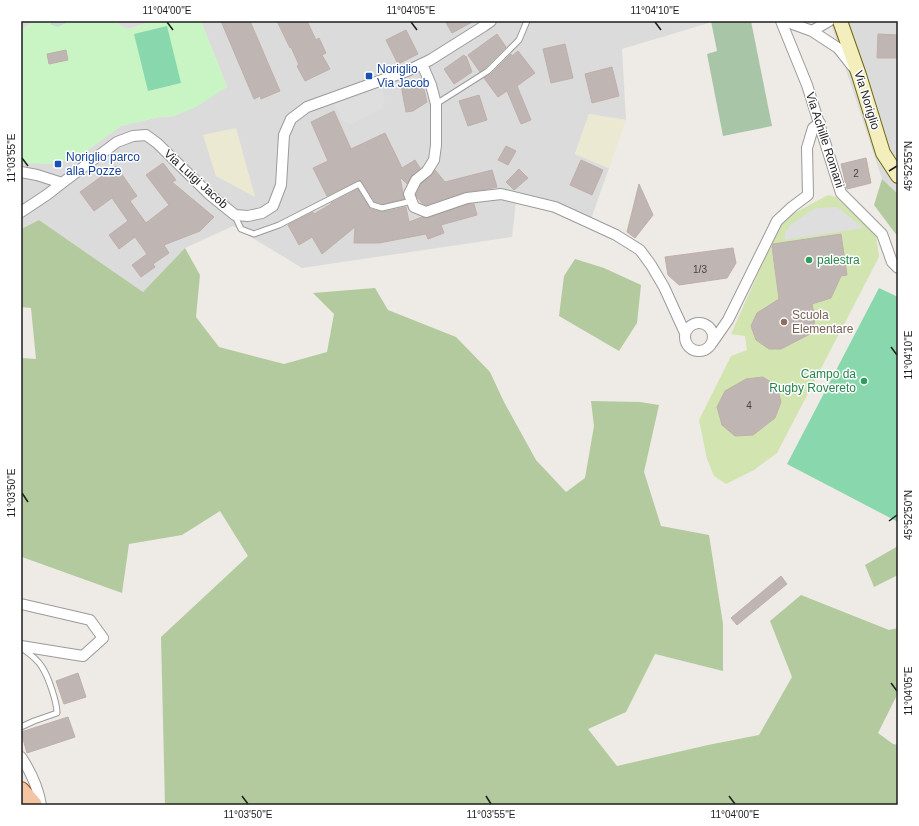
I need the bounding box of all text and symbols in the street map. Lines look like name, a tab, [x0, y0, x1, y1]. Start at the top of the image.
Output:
text: 11°04'00"E	[143, 5, 192, 16]
text: 11°04'05"E	[387, 5, 436, 16]
text: 11°04'10"E	[631, 5, 680, 16]
place label: Noriglio Via Jacob	[377, 62, 430, 90]
street label: Via Noriglio	[851, 69, 883, 132]
marker: Noriglio Via Jacob	[364, 71, 374, 81]
street label: Via Achille Romani	[803, 90, 847, 190]
text: 11°03'55"E	[6, 133, 17, 182]
text: 45°52'55"N	[903, 141, 914, 191]
street label: Via Luigi Jacob	[161, 147, 231, 212]
place label: Noriglio parco alla Pozze	[66, 150, 140, 178]
marker: Noriglio parco alla Pozze	[53, 159, 63, 169]
house number: 2	[853, 168, 859, 179]
place label: palestra	[817, 253, 860, 267]
marker: palestra	[804, 255, 814, 265]
house number: 1/3	[693, 264, 707, 275]
place label: Scuola Elementare	[792, 308, 854, 336]
marker: Scuola Elementare	[779, 317, 789, 327]
text: 11°04'10"E	[903, 330, 914, 379]
place label: Campo da Rugby Rovereto	[769, 367, 856, 395]
marker: Campo da Rugby Rovereto	[859, 376, 869, 386]
house number: 4	[746, 400, 752, 411]
text: 11°03'50"E	[6, 468, 17, 517]
text: 45°52'50"N	[903, 490, 914, 540]
text: 11°04'05"E	[903, 666, 914, 715]
text: 11°03'50"E	[224, 809, 273, 820]
text: 11°03'55"E	[467, 809, 516, 820]
text: 11°04'00"E	[711, 809, 760, 820]

